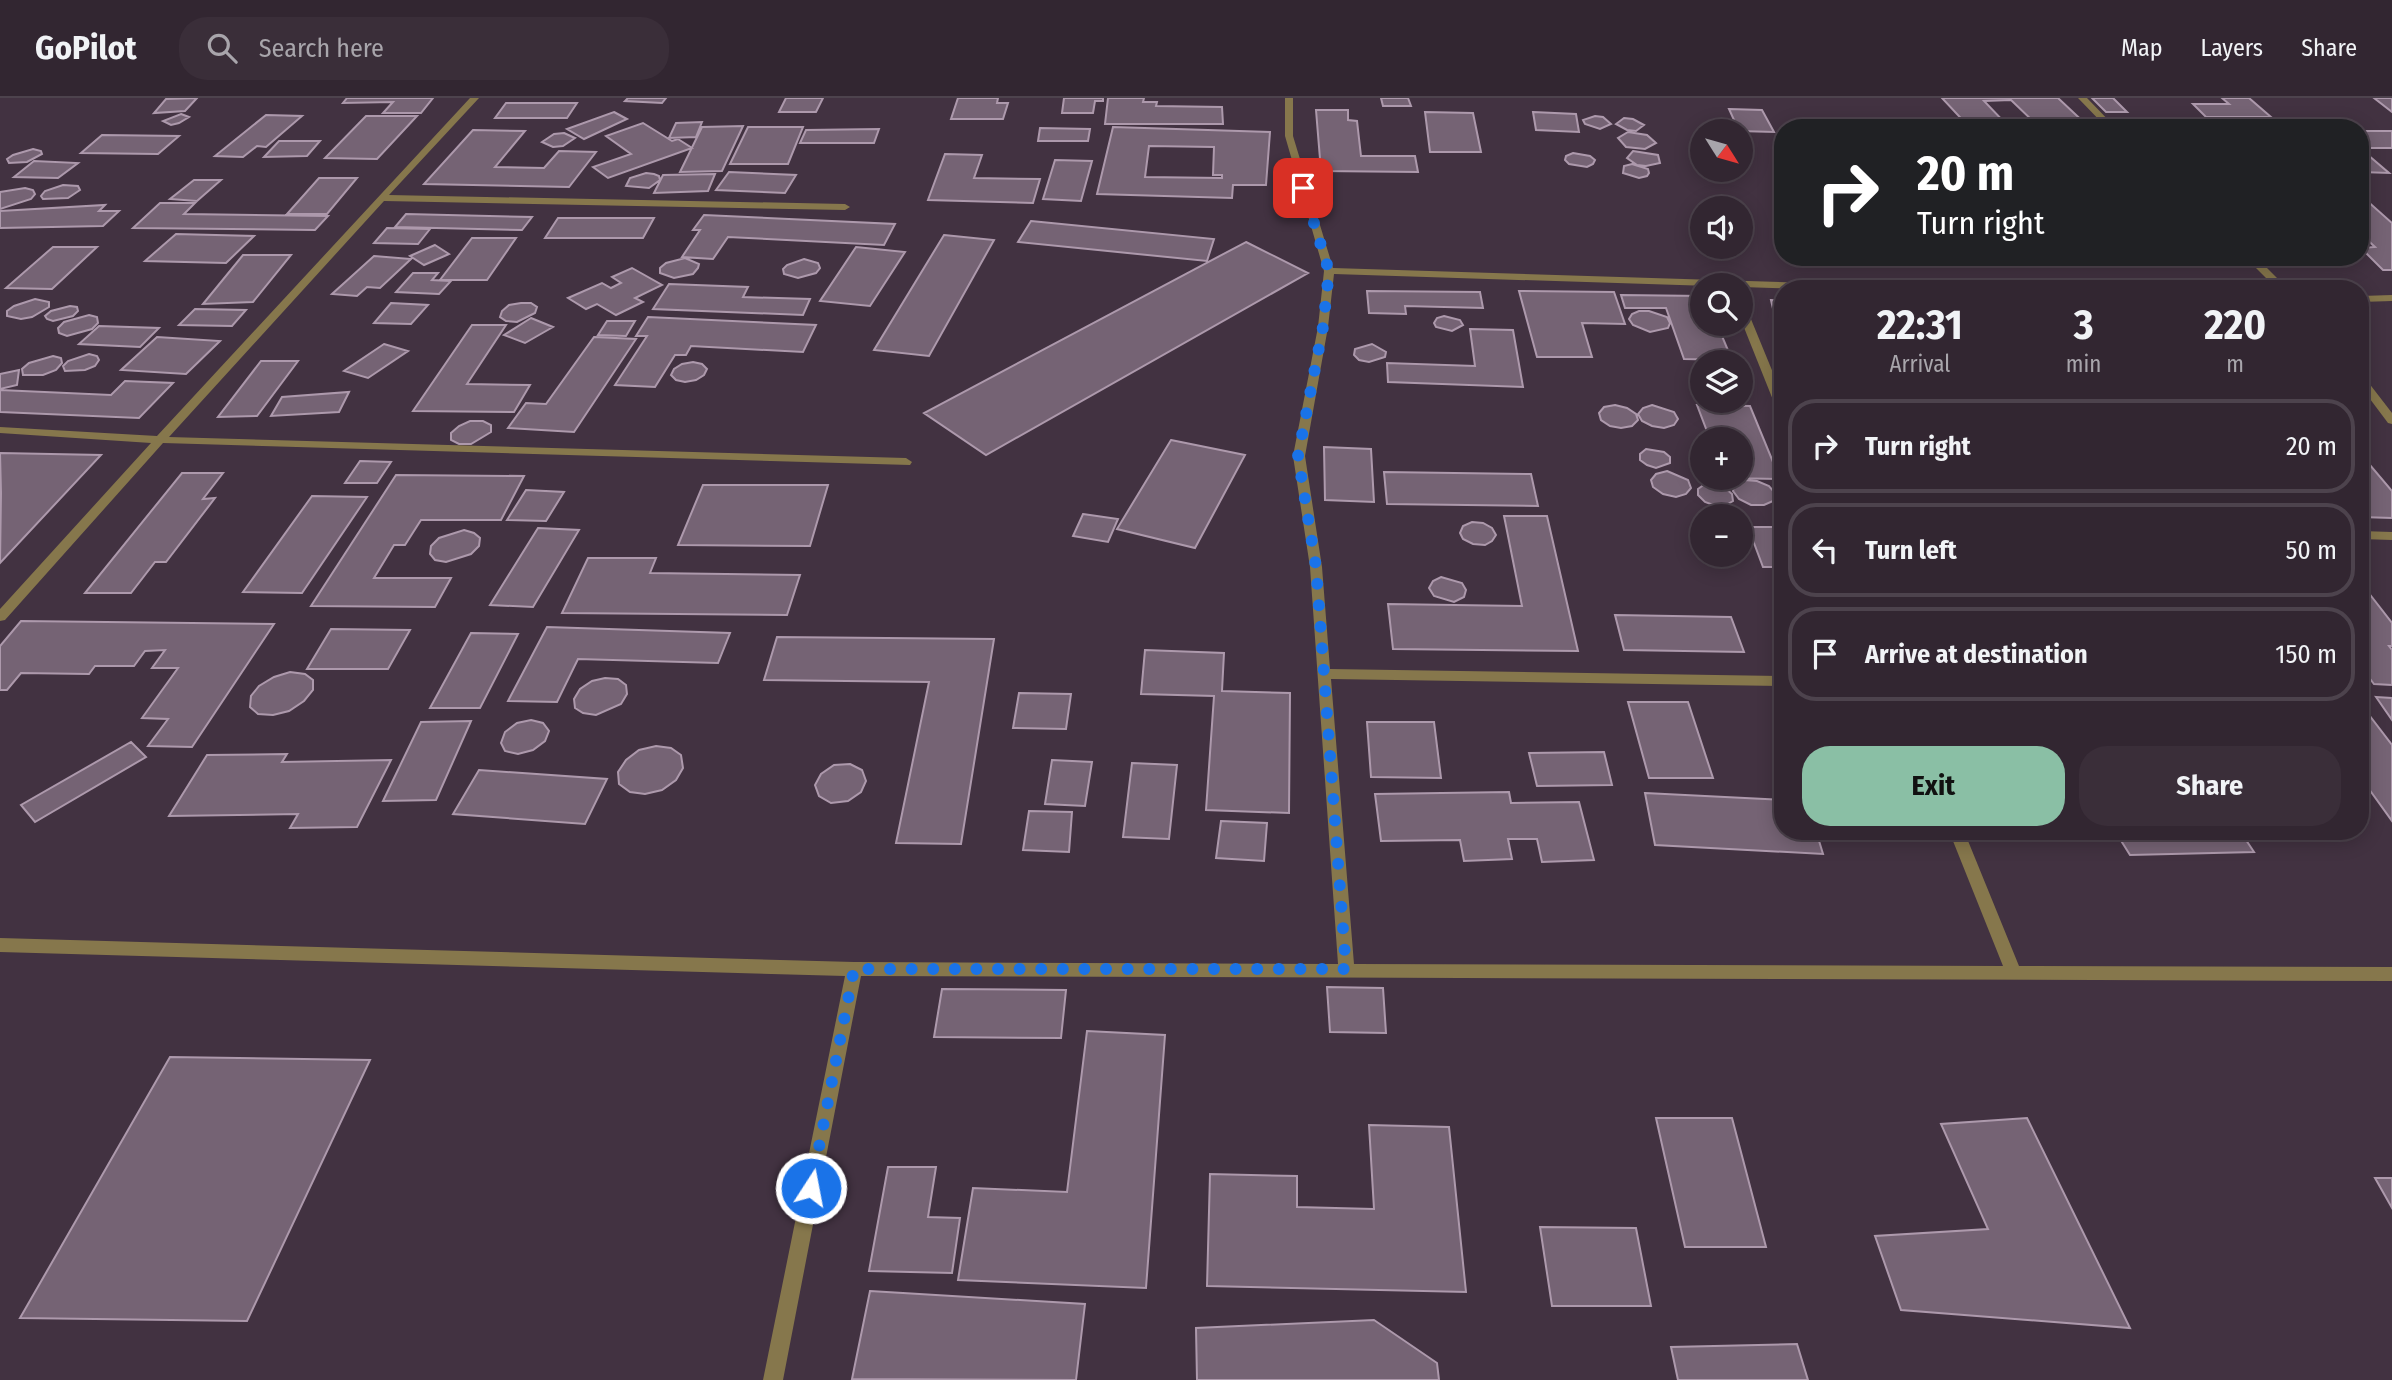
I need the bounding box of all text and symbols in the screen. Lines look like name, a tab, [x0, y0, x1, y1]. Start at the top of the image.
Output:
search box	[179, 17, 669, 80]
text: GoPilot	[35, 28, 137, 68]
icon: search	[203, 29, 241, 67]
text: Search here	[259, 33, 384, 64]
text: Map	[2121, 34, 2163, 62]
text: Layers	[2201, 34, 2263, 62]
text: Share	[2301, 34, 2357, 62]
north arrow	[1690, 119, 1754, 182]
map controls	[1690, 119, 1753, 567]
text: 20 m	[1917, 144, 2014, 203]
icon: right	[1802, 147, 1893, 238]
pin	[1273, 158, 1333, 218]
icon: arrive	[1284, 169, 1322, 207]
button: sound	[1690, 196, 1753, 259]
text: Turn right	[1917, 204, 2044, 242]
button: search	[1690, 273, 1753, 336]
text: 22:31	[1877, 300, 1963, 350]
text: 3	[2074, 300, 2094, 350]
text: 220	[2204, 300, 2266, 350]
button: layers	[1690, 350, 1753, 413]
text: Arrival	[1889, 350, 1950, 378]
text: min	[2066, 350, 2101, 378]
text: m	[2226, 350, 2244, 378]
button: +	[1690, 427, 1753, 490]
icon: right	[1806, 427, 1844, 465]
text: Turn right	[1865, 431, 1971, 462]
text: 20 m	[2286, 431, 2337, 462]
button: −	[1690, 504, 1753, 567]
icon: left	[1806, 531, 1844, 569]
text: Turn left	[1865, 535, 1957, 566]
text: 50 m	[2285, 535, 2337, 566]
icon: arrive	[1806, 635, 1844, 673]
text: Arrive at destination	[1865, 639, 2088, 670]
text: 150 m	[2275, 639, 2337, 670]
button: Exit	[1802, 746, 2065, 826]
button: Share	[2079, 746, 2341, 826]
position arrow	[774, 1151, 848, 1225]

